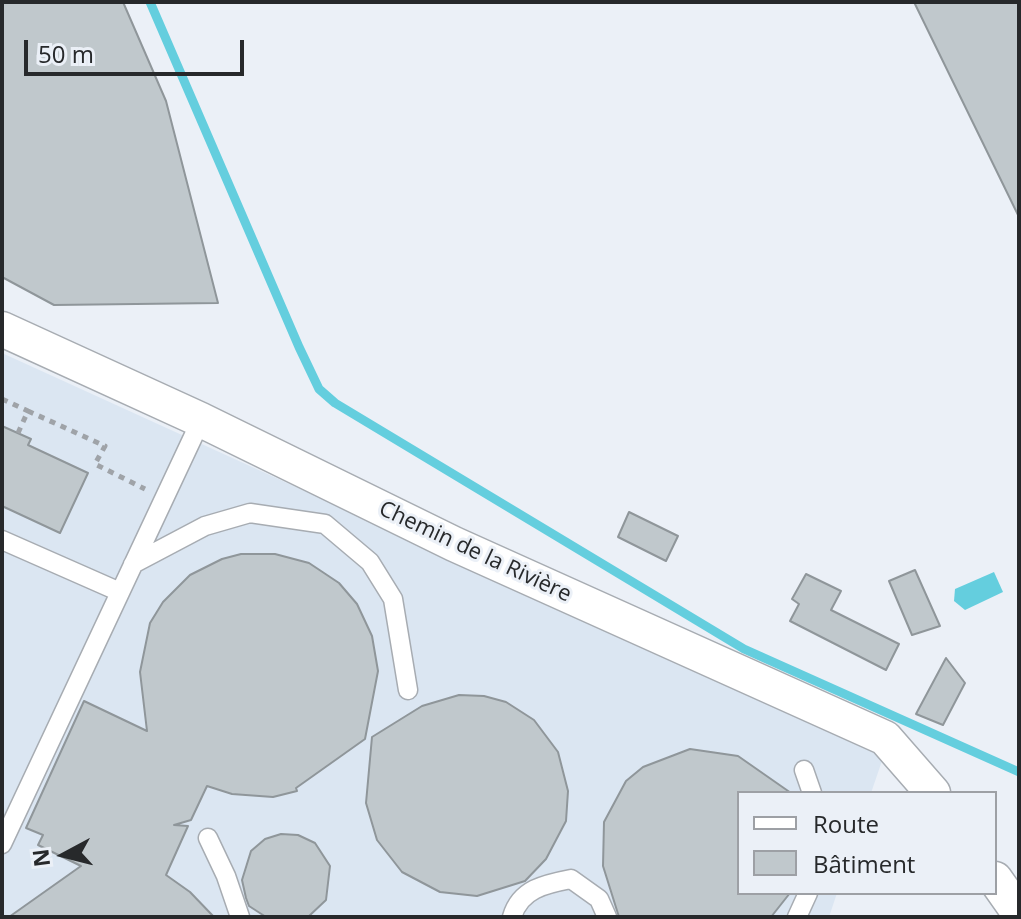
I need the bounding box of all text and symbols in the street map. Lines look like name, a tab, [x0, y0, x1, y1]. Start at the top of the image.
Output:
scale bar	[28, 24, 248, 74]
text: 50 m	[38, 37, 94, 70]
street label: Chemin de la Rivière	[375, 496, 575, 608]
legend	[737, 791, 997, 895]
text: Route	[813, 807, 879, 840]
north arrow	[24, 815, 104, 895]
text: N	[24, 847, 56, 869]
text: Bâtiment	[813, 847, 915, 880]

